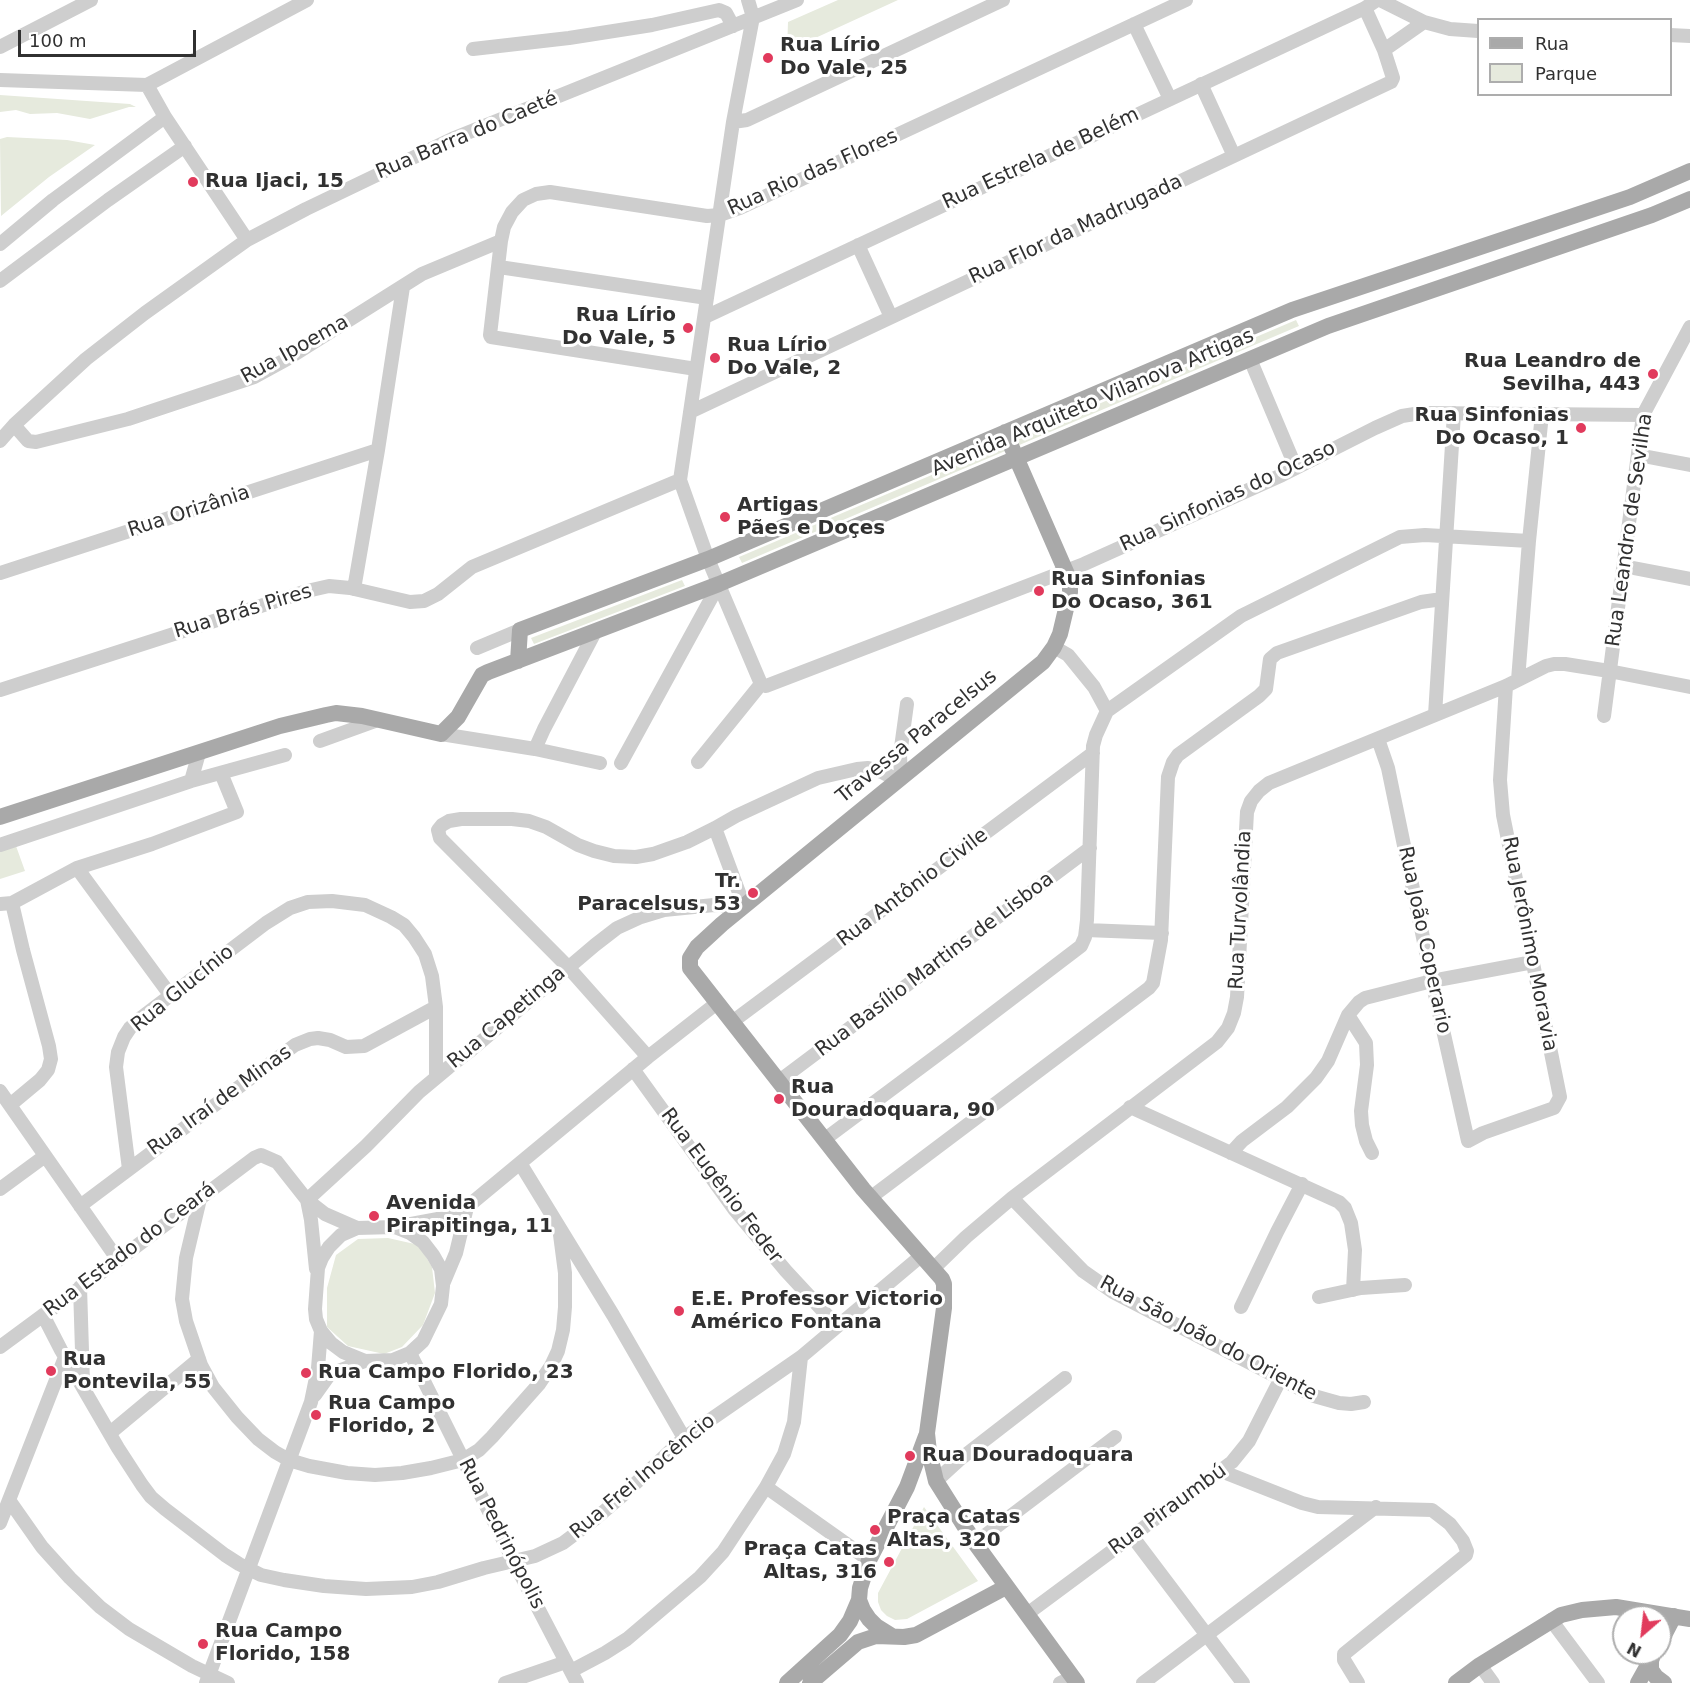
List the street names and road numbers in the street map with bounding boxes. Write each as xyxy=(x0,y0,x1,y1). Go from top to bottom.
street label: Rua Barra do Caeté xyxy=(373,87,561,185)
street label: Rua Estrela de Belém xyxy=(939,103,1143,215)
street label: Rua Rio das Flores xyxy=(724,125,902,221)
street label: Rua Flor da Madrugada xyxy=(966,170,1186,290)
street label: Rua Ipoema xyxy=(237,311,353,389)
street label: Avenida Arquiteto Vilanova Artigas xyxy=(928,324,1258,482)
street label: Rua Leandro de Sevilha xyxy=(1602,412,1658,648)
street label: Rua Sinfonias do Ocaso xyxy=(1117,437,1339,557)
street label: Rua Orizânia xyxy=(125,481,253,543)
street label: Rua Brás Pires xyxy=(171,580,315,644)
street label: Travessa Paracelsus xyxy=(832,665,1002,809)
street label: Rua Antônio Civile xyxy=(833,824,993,952)
street label: Rua Turvolândia xyxy=(1225,830,1257,990)
street label: Rua Jerônimo Moravia xyxy=(1496,834,1562,1054)
street label: Rua João Coperario xyxy=(1392,844,1456,1036)
street label: Rua Basílio Martins de Lisboa xyxy=(811,867,1059,1063)
street label: Rua Glucínio xyxy=(127,940,239,1038)
street label: Rua Capetinga xyxy=(443,962,571,1074)
street label: Rua Iraí de Minas xyxy=(143,1041,297,1161)
street label: Rua Eugênio Feder xyxy=(655,1104,787,1268)
street label: Rua Estado do Ceará xyxy=(39,1178,221,1322)
street label: Rua São João do Oriente xyxy=(1095,1271,1321,1407)
street label: Rua Frei Inocêncio xyxy=(566,1409,720,1545)
street label: Rua Pedrinópolis xyxy=(453,1455,549,1613)
street label: Rua Piraumbú xyxy=(1105,1459,1231,1561)

